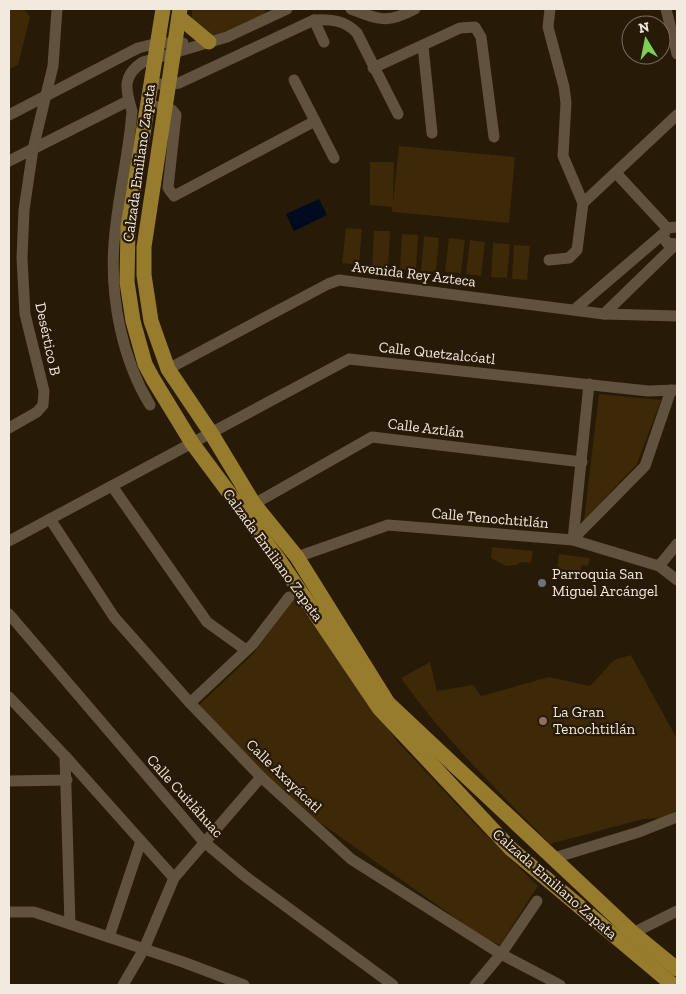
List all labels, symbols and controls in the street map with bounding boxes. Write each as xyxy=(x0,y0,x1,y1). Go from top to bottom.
north arrow xyxy=(621,15,671,65)
text: N xyxy=(637,18,651,37)
street label: Calzada Emiliano Zapata xyxy=(119,83,159,243)
street label: Avenida Rey Azteca xyxy=(351,257,477,291)
street label: Desértico B xyxy=(31,301,65,377)
street label: Calle Quetzalcóatl xyxy=(378,338,496,368)
street label: Calle Aztlán xyxy=(387,414,466,442)
street label: Calzada Emiliano Zapata xyxy=(219,485,327,625)
street label: Calle Tenochtitlán xyxy=(431,504,550,532)
place label: Parroquia San Miguel Arcángel xyxy=(552,565,658,600)
marker: Parroquia San Miguel Arcángel xyxy=(536,577,548,589)
place label: La Gran Tenochtitlán xyxy=(553,703,636,738)
marker: La Gran Tenochtitlán xyxy=(537,715,549,727)
street label: Calle Axayácatl xyxy=(243,736,325,816)
street label: Calle Cuitláhuac xyxy=(143,751,227,841)
street label: Calzada Emiliano Zapata xyxy=(489,825,621,943)

